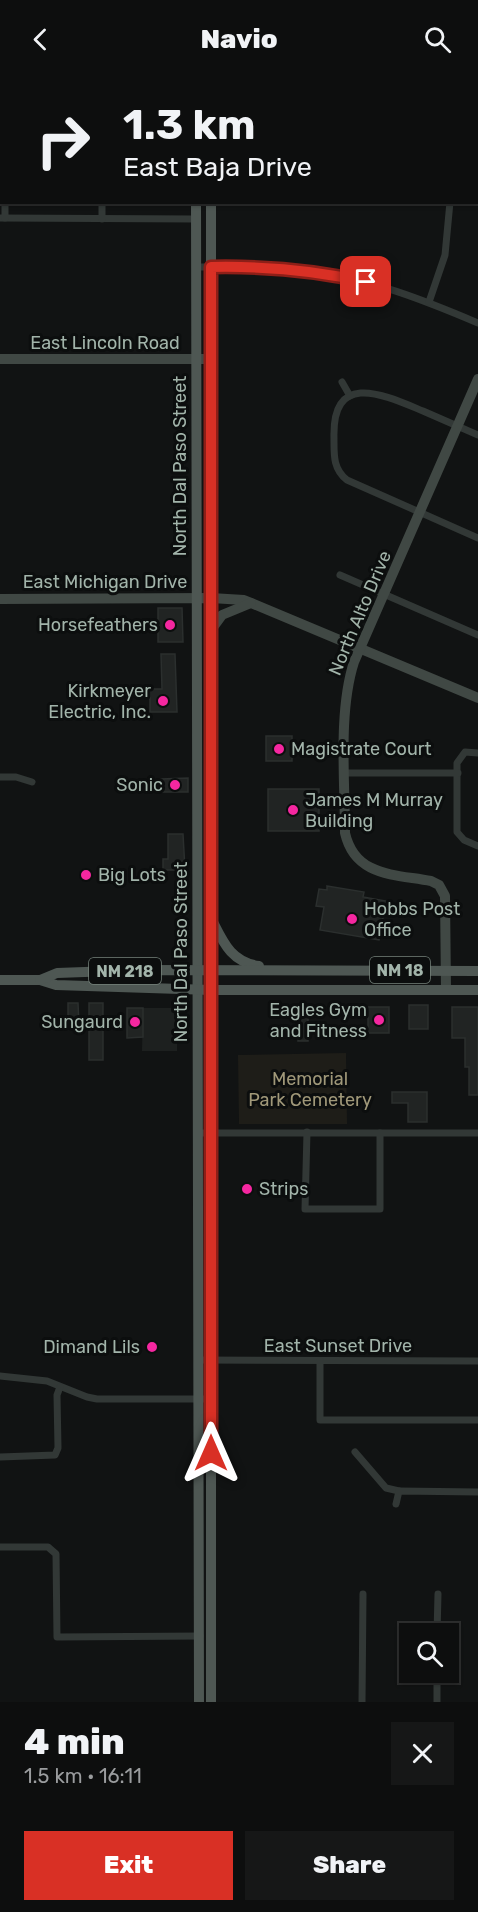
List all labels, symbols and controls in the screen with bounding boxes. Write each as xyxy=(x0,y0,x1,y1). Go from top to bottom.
icon: back xyxy=(24,23,57,56)
text: Navio xyxy=(200,23,278,55)
icon: search xyxy=(421,23,454,56)
text: 1.3 km xyxy=(123,100,255,150)
icon: right xyxy=(24,102,102,180)
text: East Baja Drive xyxy=(123,151,312,183)
pin xyxy=(340,256,391,307)
icon: arrive xyxy=(349,265,382,298)
street label: East Lincoln Road xyxy=(30,332,180,354)
street label: North Dal Paso Street xyxy=(169,376,191,556)
street label: North Alto Drive xyxy=(324,547,396,679)
street label: East Michigan Drive xyxy=(23,571,187,593)
place label: Horsefeathers xyxy=(38,614,158,636)
marker: Horsefeathers xyxy=(163,618,177,632)
place label: Kirkmeyer Electric, Inc. xyxy=(48,680,151,723)
marker: Kirkmeyer Electric, Inc. xyxy=(156,694,170,708)
place label: Magistrate Court xyxy=(291,738,432,760)
marker: Magistrate Court xyxy=(272,742,286,756)
place label: Sonic xyxy=(116,774,163,796)
marker: Sonic xyxy=(168,778,182,792)
place label: James M Murray Building xyxy=(305,789,443,832)
marker: James M Murray Building xyxy=(286,803,300,817)
street label: North Dal Paso Street xyxy=(170,862,192,1042)
place label: Big Lots xyxy=(98,864,166,886)
marker: Big Lots xyxy=(79,868,93,882)
place label: Hobbs Post Office xyxy=(364,898,460,941)
marker: Hobbs Post Office xyxy=(345,912,359,926)
road number: NM 18 xyxy=(370,957,430,983)
road number: NM 218 xyxy=(89,958,161,984)
place label: Eagles Gym and Fitness xyxy=(269,999,367,1042)
place label: Sungaurd xyxy=(41,1011,123,1033)
marker: Eagles Gym and Fitness xyxy=(372,1013,386,1027)
marker: Sungaurd xyxy=(128,1015,142,1029)
park label: Memorial Park Cemetery xyxy=(248,1068,372,1111)
place label: Strips xyxy=(259,1178,308,1200)
marker: Strips xyxy=(240,1182,254,1196)
street label: East Sunset Drive xyxy=(264,1335,412,1357)
place label: Dimand Lils xyxy=(43,1336,140,1358)
marker: Dimand Lils xyxy=(145,1340,159,1354)
position arrow xyxy=(179,1421,243,1485)
map controls xyxy=(399,1623,459,1683)
button: search xyxy=(399,1623,459,1683)
text: 4 min xyxy=(24,1720,125,1763)
button: close xyxy=(391,1722,454,1785)
text: 1.5 km · 16:11 xyxy=(24,1764,142,1788)
button: Exit xyxy=(24,1831,233,1900)
button: Share xyxy=(245,1831,454,1900)

